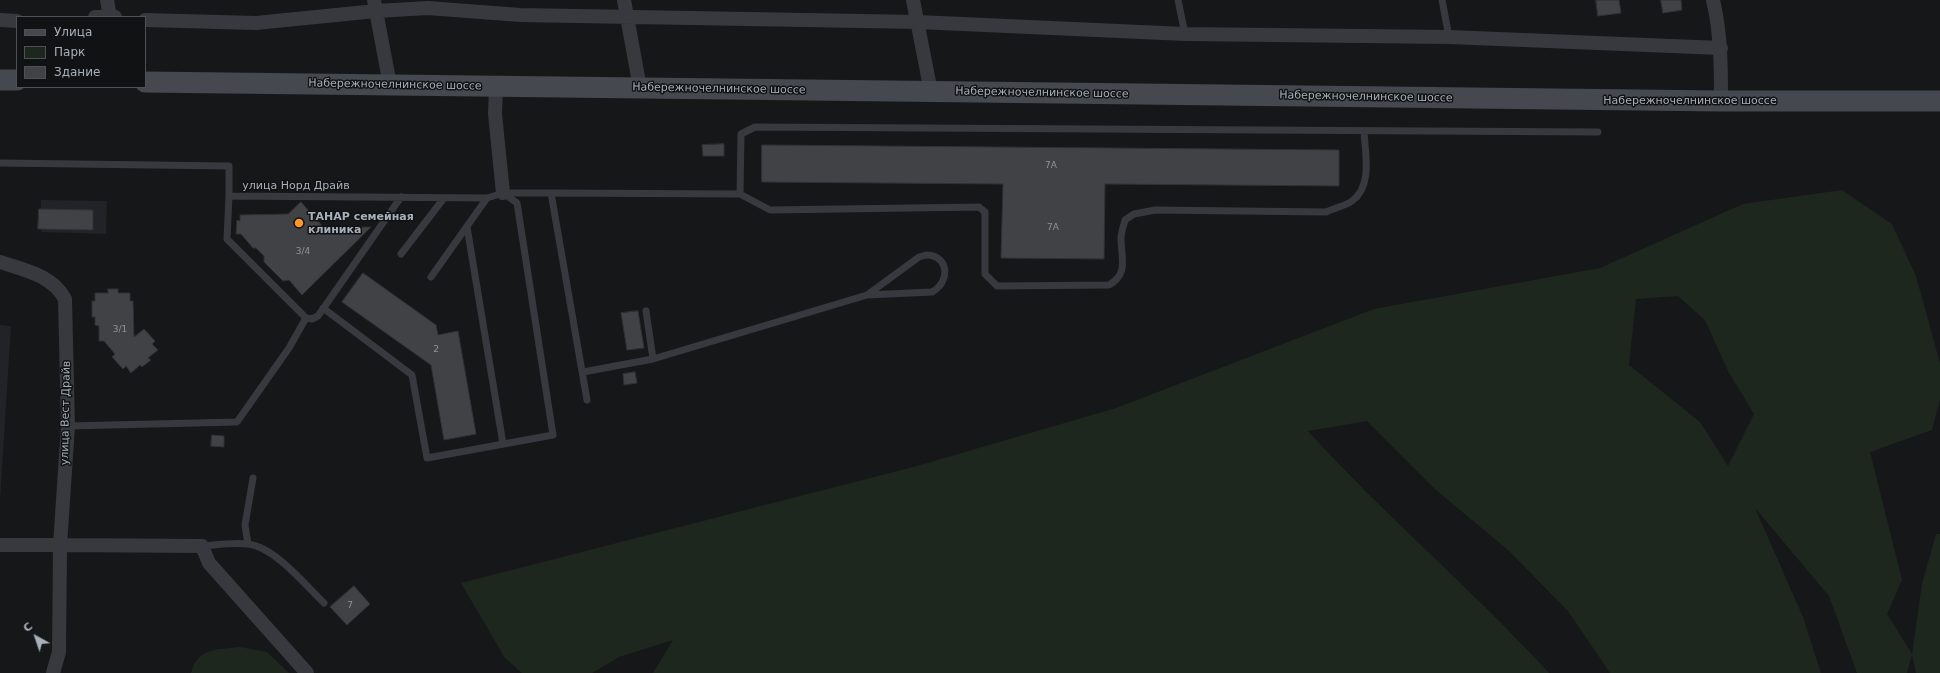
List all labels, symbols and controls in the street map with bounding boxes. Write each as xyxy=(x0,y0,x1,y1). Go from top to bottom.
legend xyxy=(16,16,146,88)
text: Улица xyxy=(54,25,92,39)
text: Парк xyxy=(54,45,85,59)
text: Здание xyxy=(54,65,100,79)
street label: Набережночелнинское шоссе xyxy=(308,77,482,93)
street label: Набережночелнинское шоссе xyxy=(632,81,806,97)
street label: Набережночелнинское шоссе xyxy=(955,85,1129,101)
street label: Набережночелнинское шоссе xyxy=(1279,89,1453,105)
street label: Набережночелнинское шоссе xyxy=(1603,94,1777,108)
house number: 7А xyxy=(1045,161,1057,171)
street label: улица Норд Драйв xyxy=(242,179,350,193)
place label: ТАНАР семейная клиника xyxy=(308,210,414,236)
marker: ТАНАР семейная клиника xyxy=(293,217,305,229)
house number: 7А xyxy=(1047,223,1059,233)
house number: 3/4 xyxy=(296,247,310,257)
house number: 3/1 xyxy=(113,325,127,335)
house number: 2 xyxy=(433,345,439,355)
street label: улица Вест Драйв xyxy=(58,361,74,465)
house number: 7 xyxy=(347,601,353,611)
north arrow xyxy=(16,617,56,657)
text: С xyxy=(21,620,35,635)

